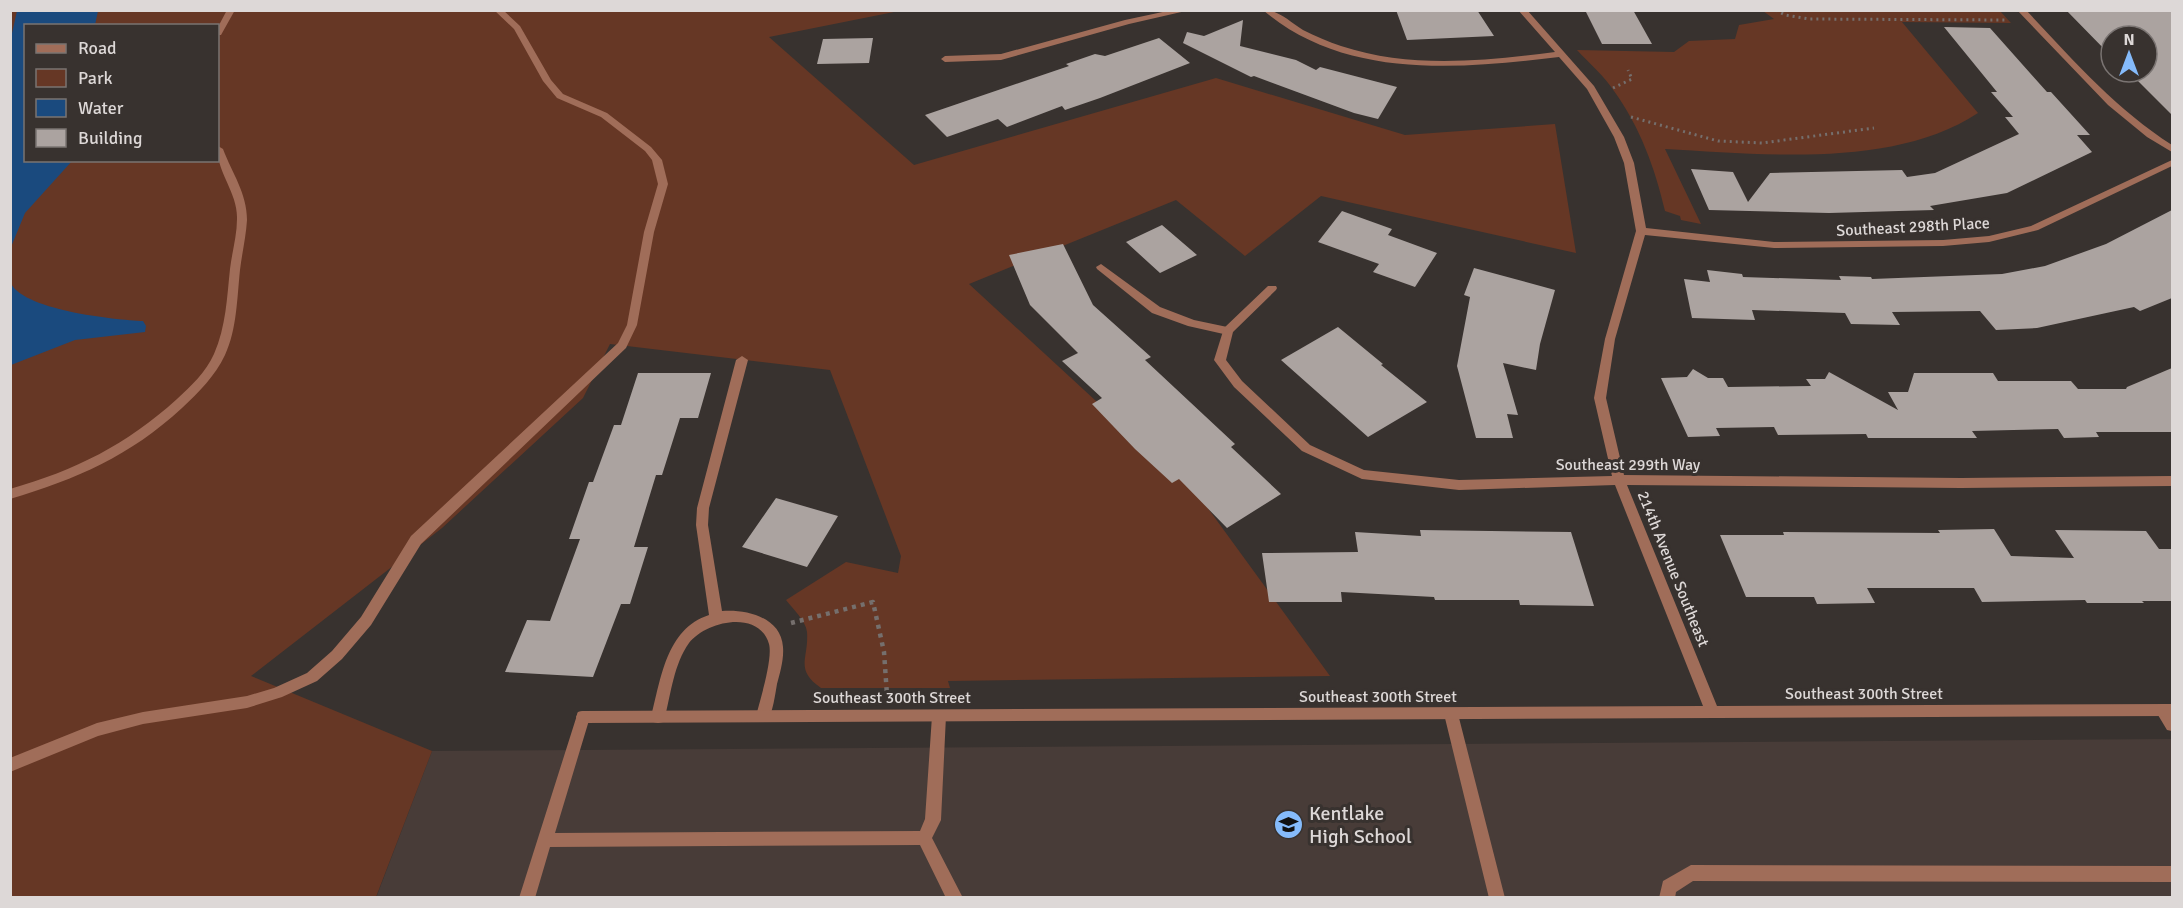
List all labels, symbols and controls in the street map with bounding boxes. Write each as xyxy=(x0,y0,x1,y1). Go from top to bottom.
legend xyxy=(24,24,219,162)
north arrow xyxy=(2099,24,2159,84)
text: N xyxy=(2123,30,2135,50)
text: Road xyxy=(78,37,117,59)
text: Park xyxy=(78,67,113,89)
text: Water xyxy=(78,97,124,119)
text: Building xyxy=(78,127,142,149)
street label: Southeast 298th Place xyxy=(1836,213,1990,241)
street label: Southeast 299th Way xyxy=(1556,455,1701,475)
street label: 214th Avenue Southeast xyxy=(1633,488,1714,650)
street label: Southeast 300th Street xyxy=(1785,684,1943,704)
street label: Southeast 300th Street xyxy=(1299,687,1457,707)
street label: Southeast 300th Street xyxy=(813,688,971,708)
place label: Kentlake High School xyxy=(1309,801,1412,849)
school or university icon: Kentlake High School xyxy=(1272,808,1304,840)

